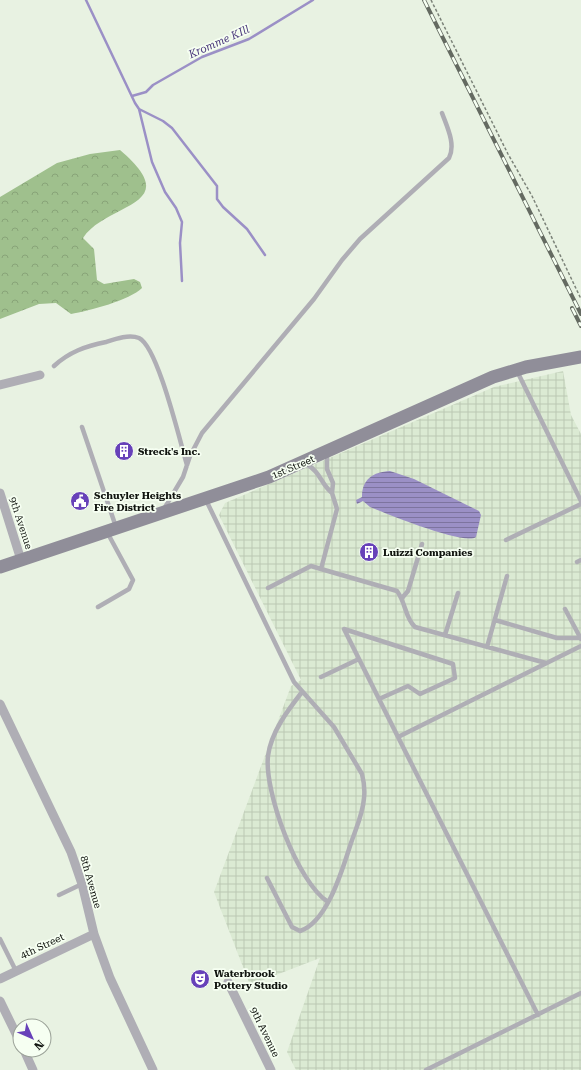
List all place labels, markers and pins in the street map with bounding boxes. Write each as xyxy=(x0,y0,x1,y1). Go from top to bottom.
building icon: Streck's Inc. xyxy=(113,440,135,462)
place label: Streck's Inc. xyxy=(138,446,200,457)
public building icon: Schuyler Heights Fire District xyxy=(69,490,91,512)
place label: Schuyler Heights Fire District xyxy=(94,490,181,513)
building icon: Luizzi Companies xyxy=(358,541,380,563)
place label: Luizzi Companies xyxy=(383,547,472,558)
theatre icon: Waterbrook Pottery Studio xyxy=(189,968,211,990)
place label: Waterbrook Pottery Studio xyxy=(214,968,288,991)

